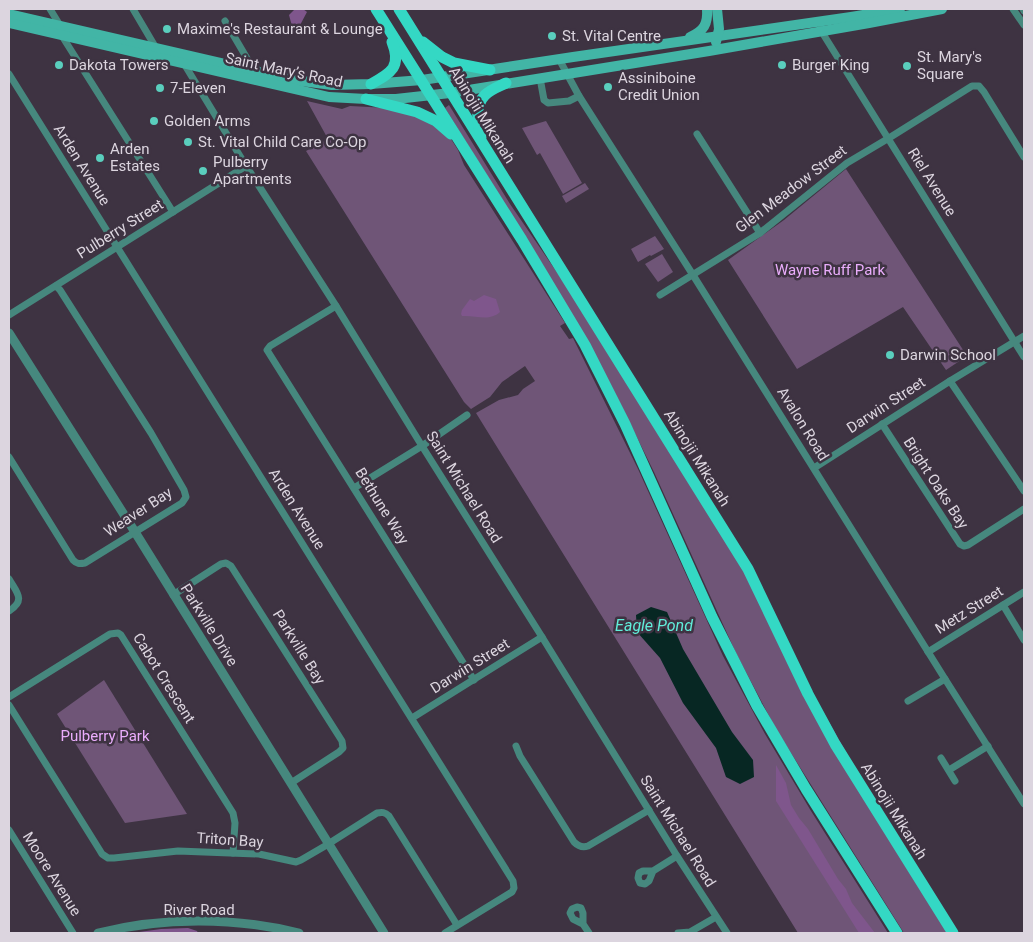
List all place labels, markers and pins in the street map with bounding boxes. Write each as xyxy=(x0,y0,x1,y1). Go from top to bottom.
place label: Maxime's Restaurant & Lounge xyxy=(177,20,383,38)
marker: Maxime's Restaurant & Lounge xyxy=(161,23,173,35)
place label: St. Vital Centre xyxy=(562,27,661,45)
marker: St. Vital Centre xyxy=(546,30,558,42)
place label: St. Mary's Square xyxy=(917,48,982,83)
place label: Dakota Towers xyxy=(69,56,169,74)
place label: Burger King xyxy=(792,56,870,74)
marker: Dakota Towers xyxy=(53,59,65,71)
marker: Burger King xyxy=(776,59,788,71)
marker: St. Mary's Square xyxy=(901,60,913,72)
place label: Assiniboine Credit Union xyxy=(618,69,700,104)
place label: 7-Eleven xyxy=(170,79,226,97)
marker: Assiniboine Credit Union xyxy=(602,81,614,93)
marker: 7-Eleven xyxy=(154,82,166,94)
place label: Golden Arms xyxy=(164,112,251,130)
marker: Golden Arms xyxy=(148,115,160,127)
place label: St. Vital Child Care Co-Op xyxy=(198,133,366,151)
marker: St. Vital Child Care Co-Op xyxy=(182,136,194,148)
place label: Arden Estates xyxy=(110,140,160,175)
marker: Arden Estates xyxy=(94,152,106,164)
place label: Pulberry Apartments xyxy=(213,153,292,188)
marker: Pulberry Apartments xyxy=(197,165,209,177)
place label: Darwin School xyxy=(900,346,996,364)
marker: Darwin School xyxy=(884,349,896,361)

